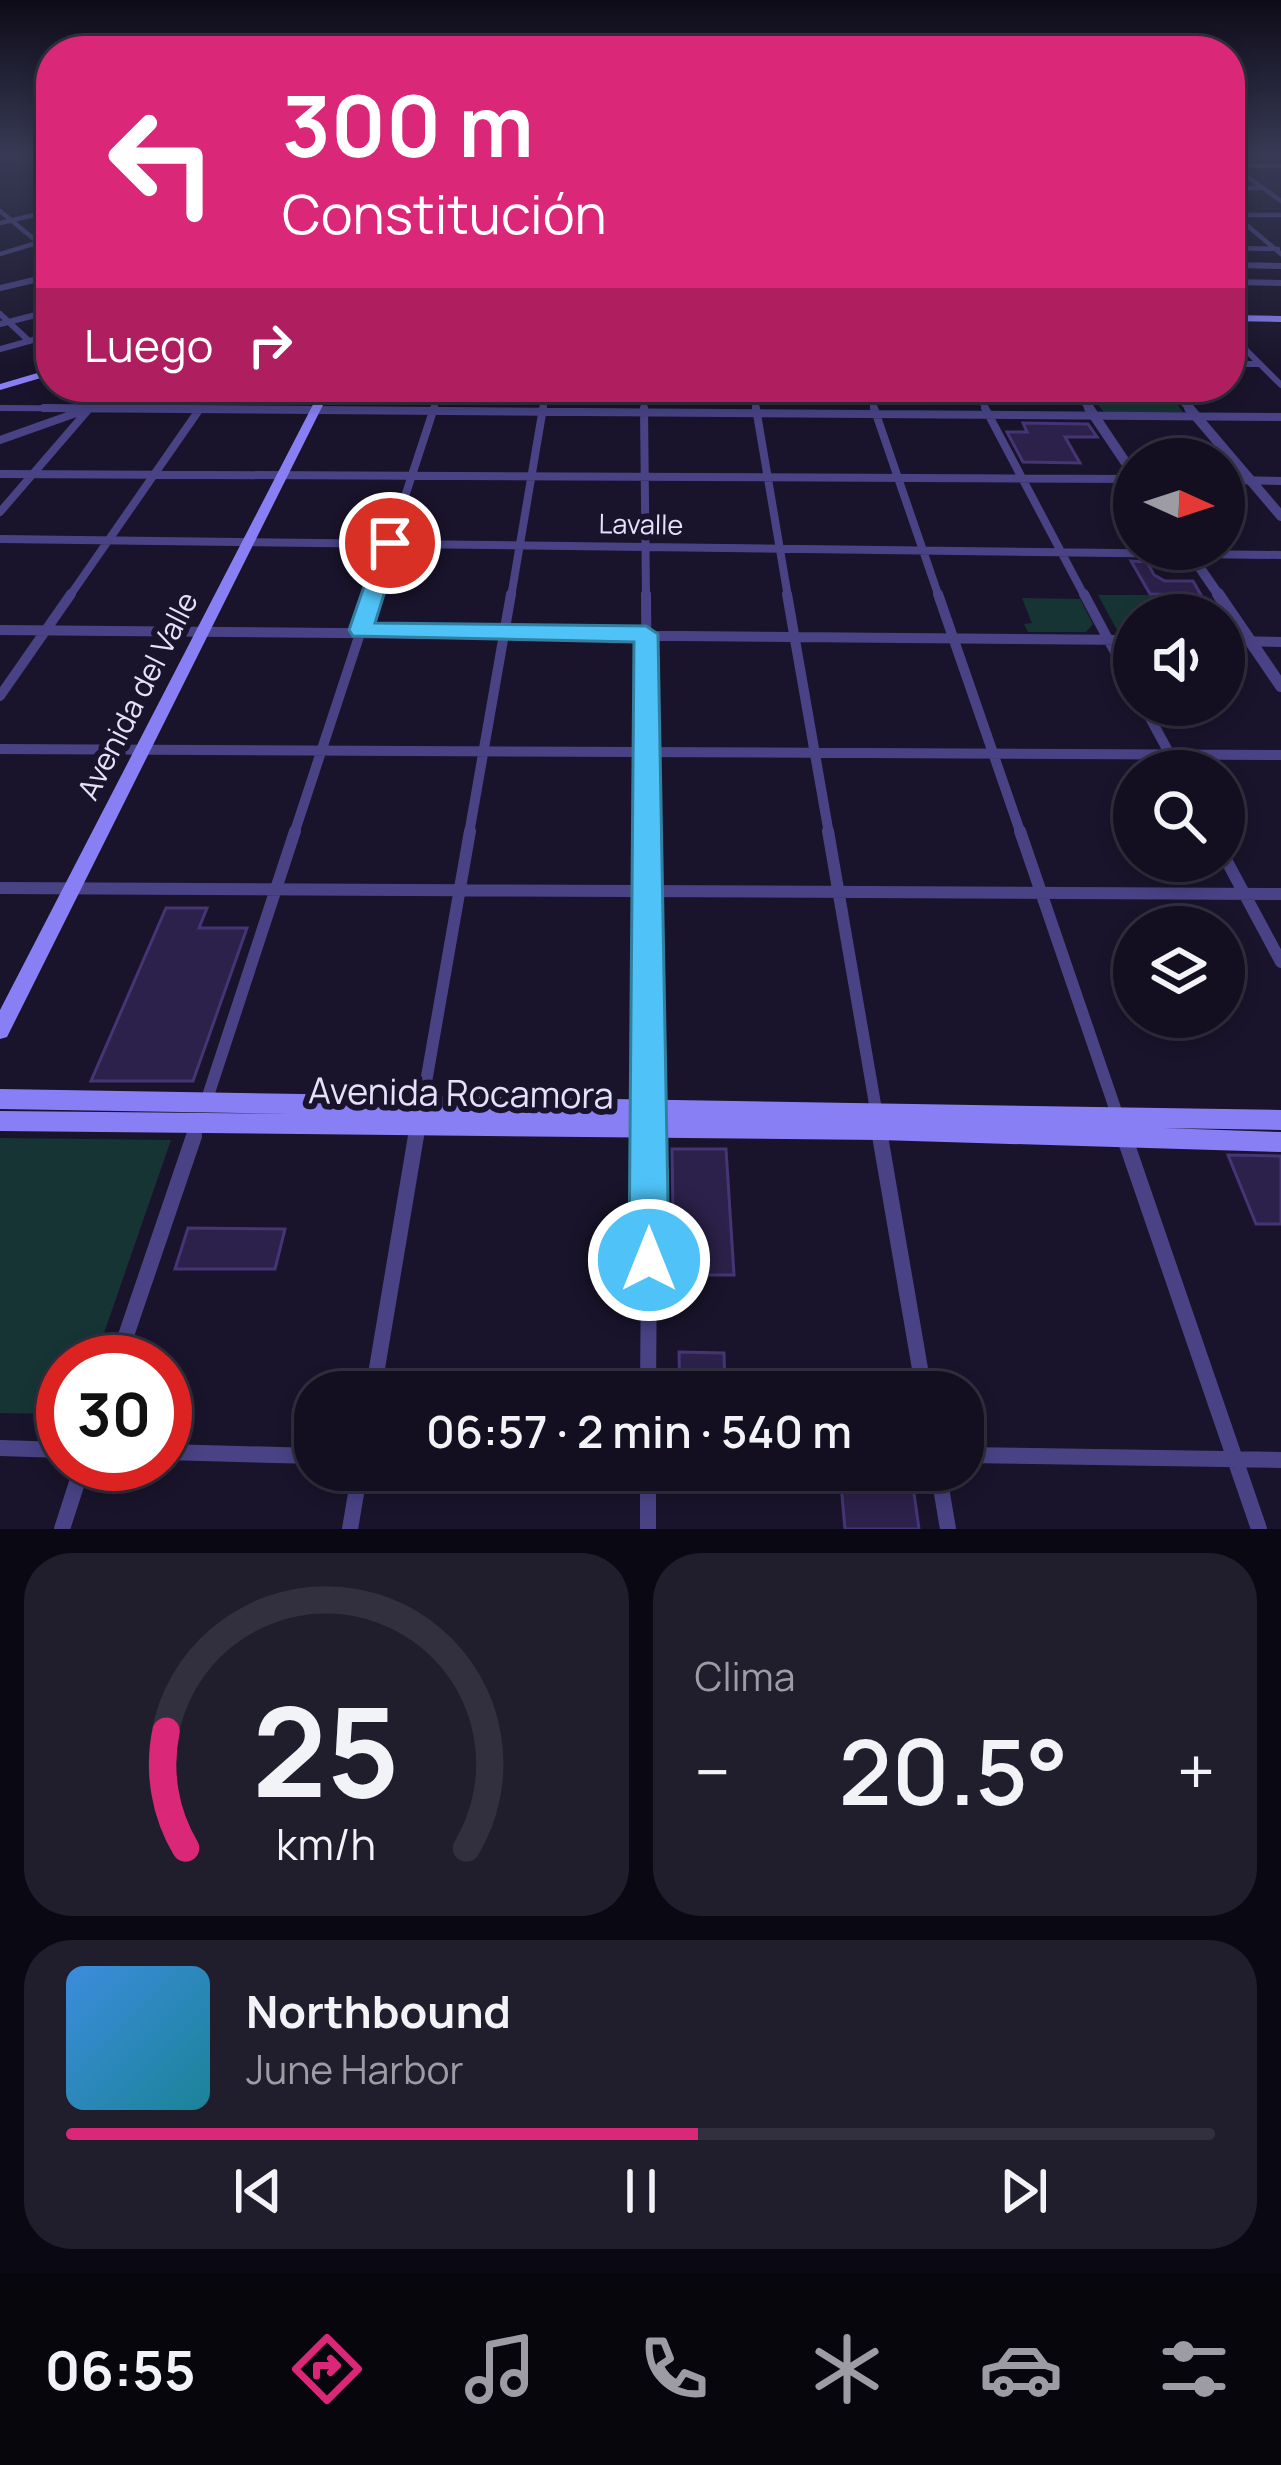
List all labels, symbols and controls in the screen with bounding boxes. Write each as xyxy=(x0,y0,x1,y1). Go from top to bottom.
text: 300 m xyxy=(282,67,534,182)
icon: left xyxy=(84,84,240,240)
text: Constitución xyxy=(282,176,607,250)
icon: right xyxy=(237,312,303,378)
text: Luego xyxy=(84,314,213,376)
north arrow xyxy=(1113,438,1245,570)
map controls xyxy=(1113,438,1245,1038)
pin xyxy=(339,492,441,594)
street label: Lavalle xyxy=(598,504,684,543)
icon: arrive xyxy=(357,510,423,576)
street label: Avenida del Valle xyxy=(67,584,207,806)
button: sound xyxy=(1113,594,1245,726)
button: search xyxy=(1113,750,1245,882)
button: layers xyxy=(1113,906,1245,1038)
street label: Avenida Rocamora xyxy=(308,1065,614,1120)
position arrow xyxy=(586,1197,712,1323)
speed limit sign: 30 xyxy=(36,1335,192,1491)
text: 06:57 · 2 min · 540 m xyxy=(426,1400,852,1462)
text: Clima xyxy=(695,1649,795,1703)
text: 25 xyxy=(253,1664,400,1834)
text: 20.5° xyxy=(839,1709,1068,1832)
text: − xyxy=(695,1726,730,1816)
text: + xyxy=(1177,1726,1215,1816)
text: km/h xyxy=(276,1813,376,1872)
text: Northbound xyxy=(246,1980,511,2042)
text: June Harbor xyxy=(246,2042,464,2096)
icon: previous xyxy=(225,2158,291,2224)
icon: pause xyxy=(608,2158,674,2224)
icon: next xyxy=(991,2158,1057,2224)
icon: directions xyxy=(285,2327,369,2411)
icon: music xyxy=(458,2327,542,2411)
icon: phone xyxy=(632,2327,716,2411)
icon: climate xyxy=(805,2327,889,2411)
icon: car xyxy=(979,2327,1063,2411)
icon: filters xyxy=(1152,2327,1236,2411)
text: 06:55 xyxy=(45,2332,196,2406)

